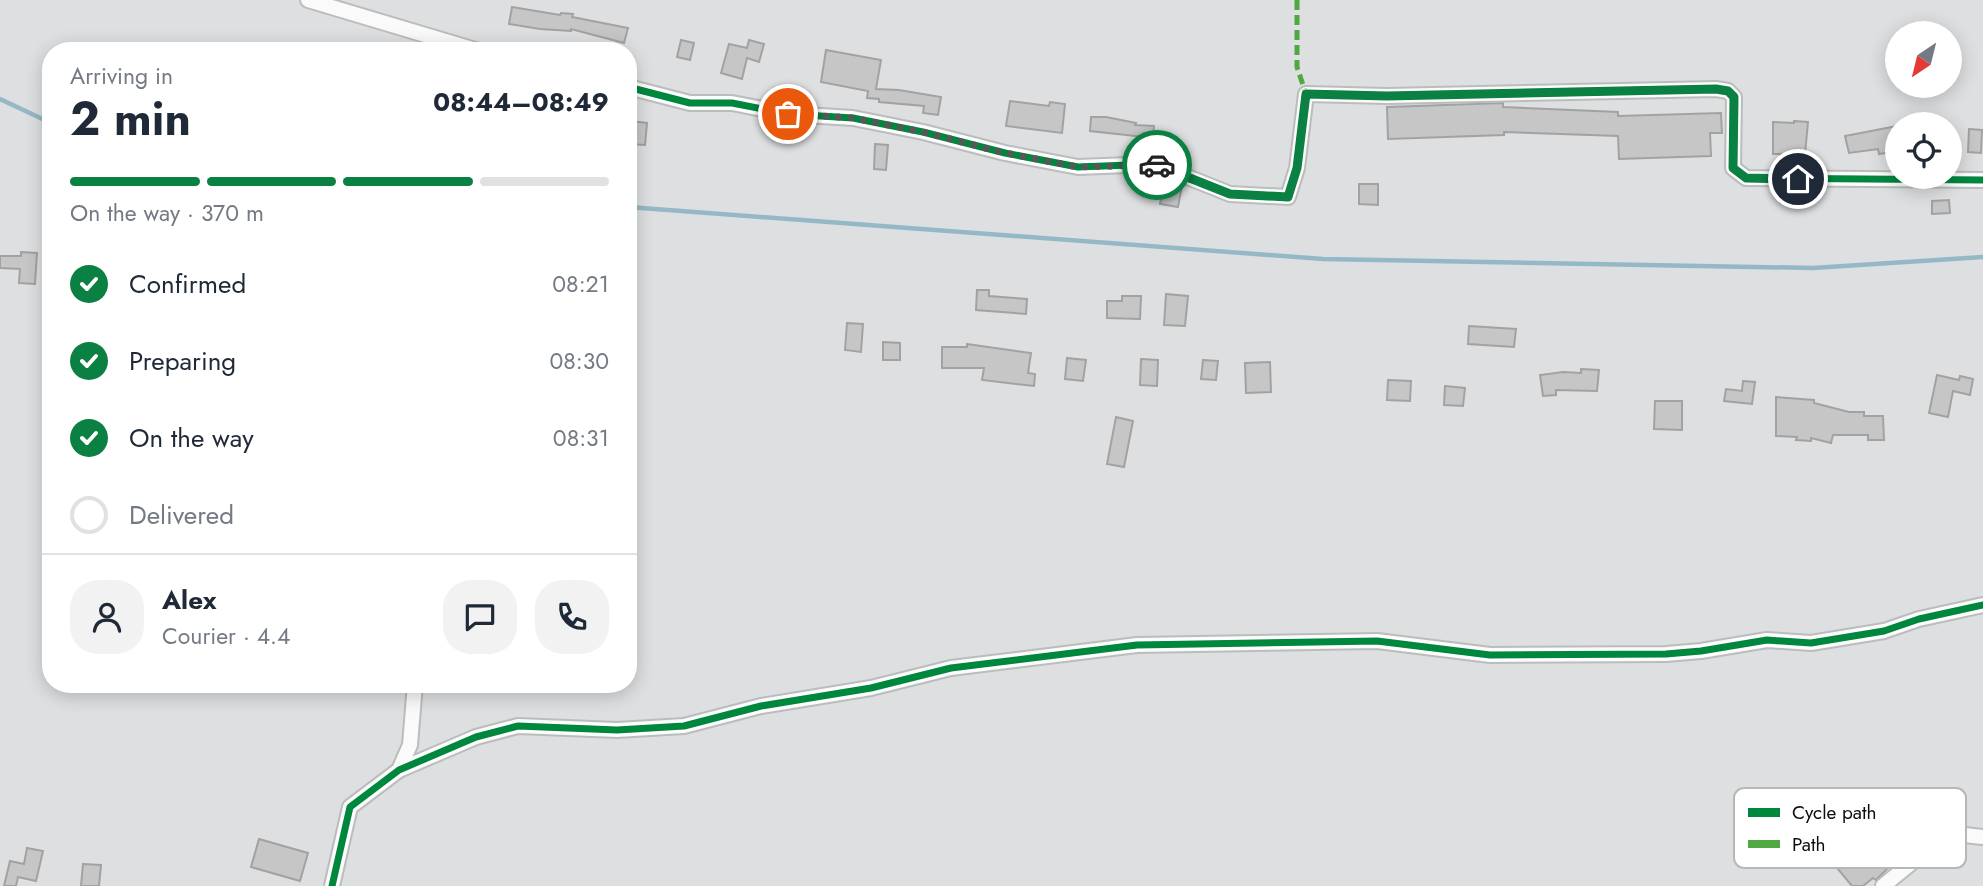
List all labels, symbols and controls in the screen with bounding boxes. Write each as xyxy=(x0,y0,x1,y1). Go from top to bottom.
north arrow xyxy=(1885,21,1962,98)
map controls xyxy=(1885,21,1962,189)
text: Arriving in xyxy=(70,59,173,93)
text: 08:44–08:49 xyxy=(433,83,609,121)
pin xyxy=(758,84,818,144)
text: 2 min xyxy=(70,86,191,152)
icon: bag xyxy=(769,95,807,133)
button: locate xyxy=(1885,112,1962,189)
courier xyxy=(1122,130,1192,200)
icon: car xyxy=(1138,146,1176,184)
pin xyxy=(1768,149,1828,209)
icon: home xyxy=(1779,160,1817,198)
text: On the way · 370 m xyxy=(70,196,264,230)
icon: check xyxy=(70,265,108,303)
text: Confirmed xyxy=(129,265,246,303)
text: 08:21 xyxy=(552,267,609,301)
icon: check xyxy=(70,342,108,380)
text: Preparing xyxy=(129,342,236,380)
text: 08:30 xyxy=(549,344,609,378)
icon: check xyxy=(70,419,108,457)
text: On the way xyxy=(129,419,254,457)
text: 08:31 xyxy=(553,421,609,455)
text: Delivered xyxy=(129,496,234,534)
button: person xyxy=(70,580,144,654)
button: chat xyxy=(443,580,517,654)
button: phone xyxy=(535,580,609,654)
text: Alex xyxy=(162,581,216,619)
text: Courier · 4.4 xyxy=(162,619,290,653)
legend xyxy=(1734,788,1966,868)
text: Cycle path xyxy=(1792,799,1877,826)
text: Path xyxy=(1792,831,1826,858)

